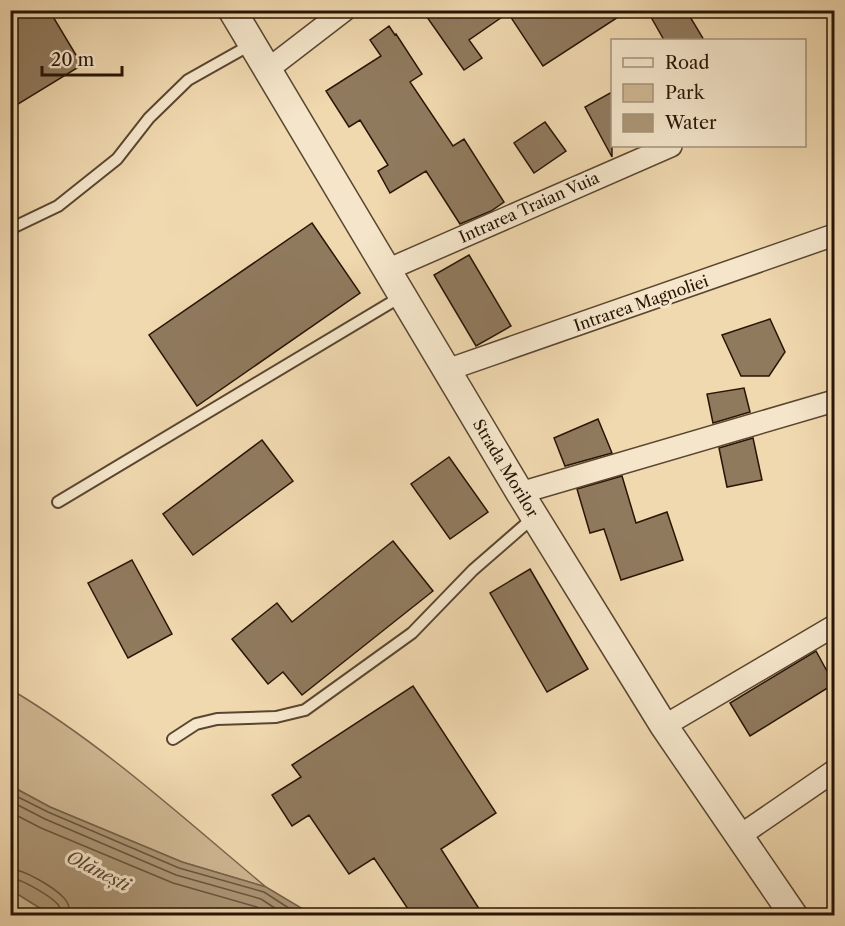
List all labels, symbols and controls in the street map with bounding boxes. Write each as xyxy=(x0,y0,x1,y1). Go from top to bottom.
scale bar xyxy=(42,39,122,77)
legend xyxy=(611,39,806,147)
text: 20 m xyxy=(51,49,95,71)
text: Road xyxy=(665,52,710,74)
text: Park xyxy=(665,82,706,104)
text: Water xyxy=(664,112,717,134)
street label: Intrarea Traian Vuia xyxy=(456,167,603,247)
street label: Intrarea Magnoliei xyxy=(571,271,711,335)
street label: Strada Morilor xyxy=(469,415,543,521)
water label: Olănești xyxy=(62,846,135,898)

